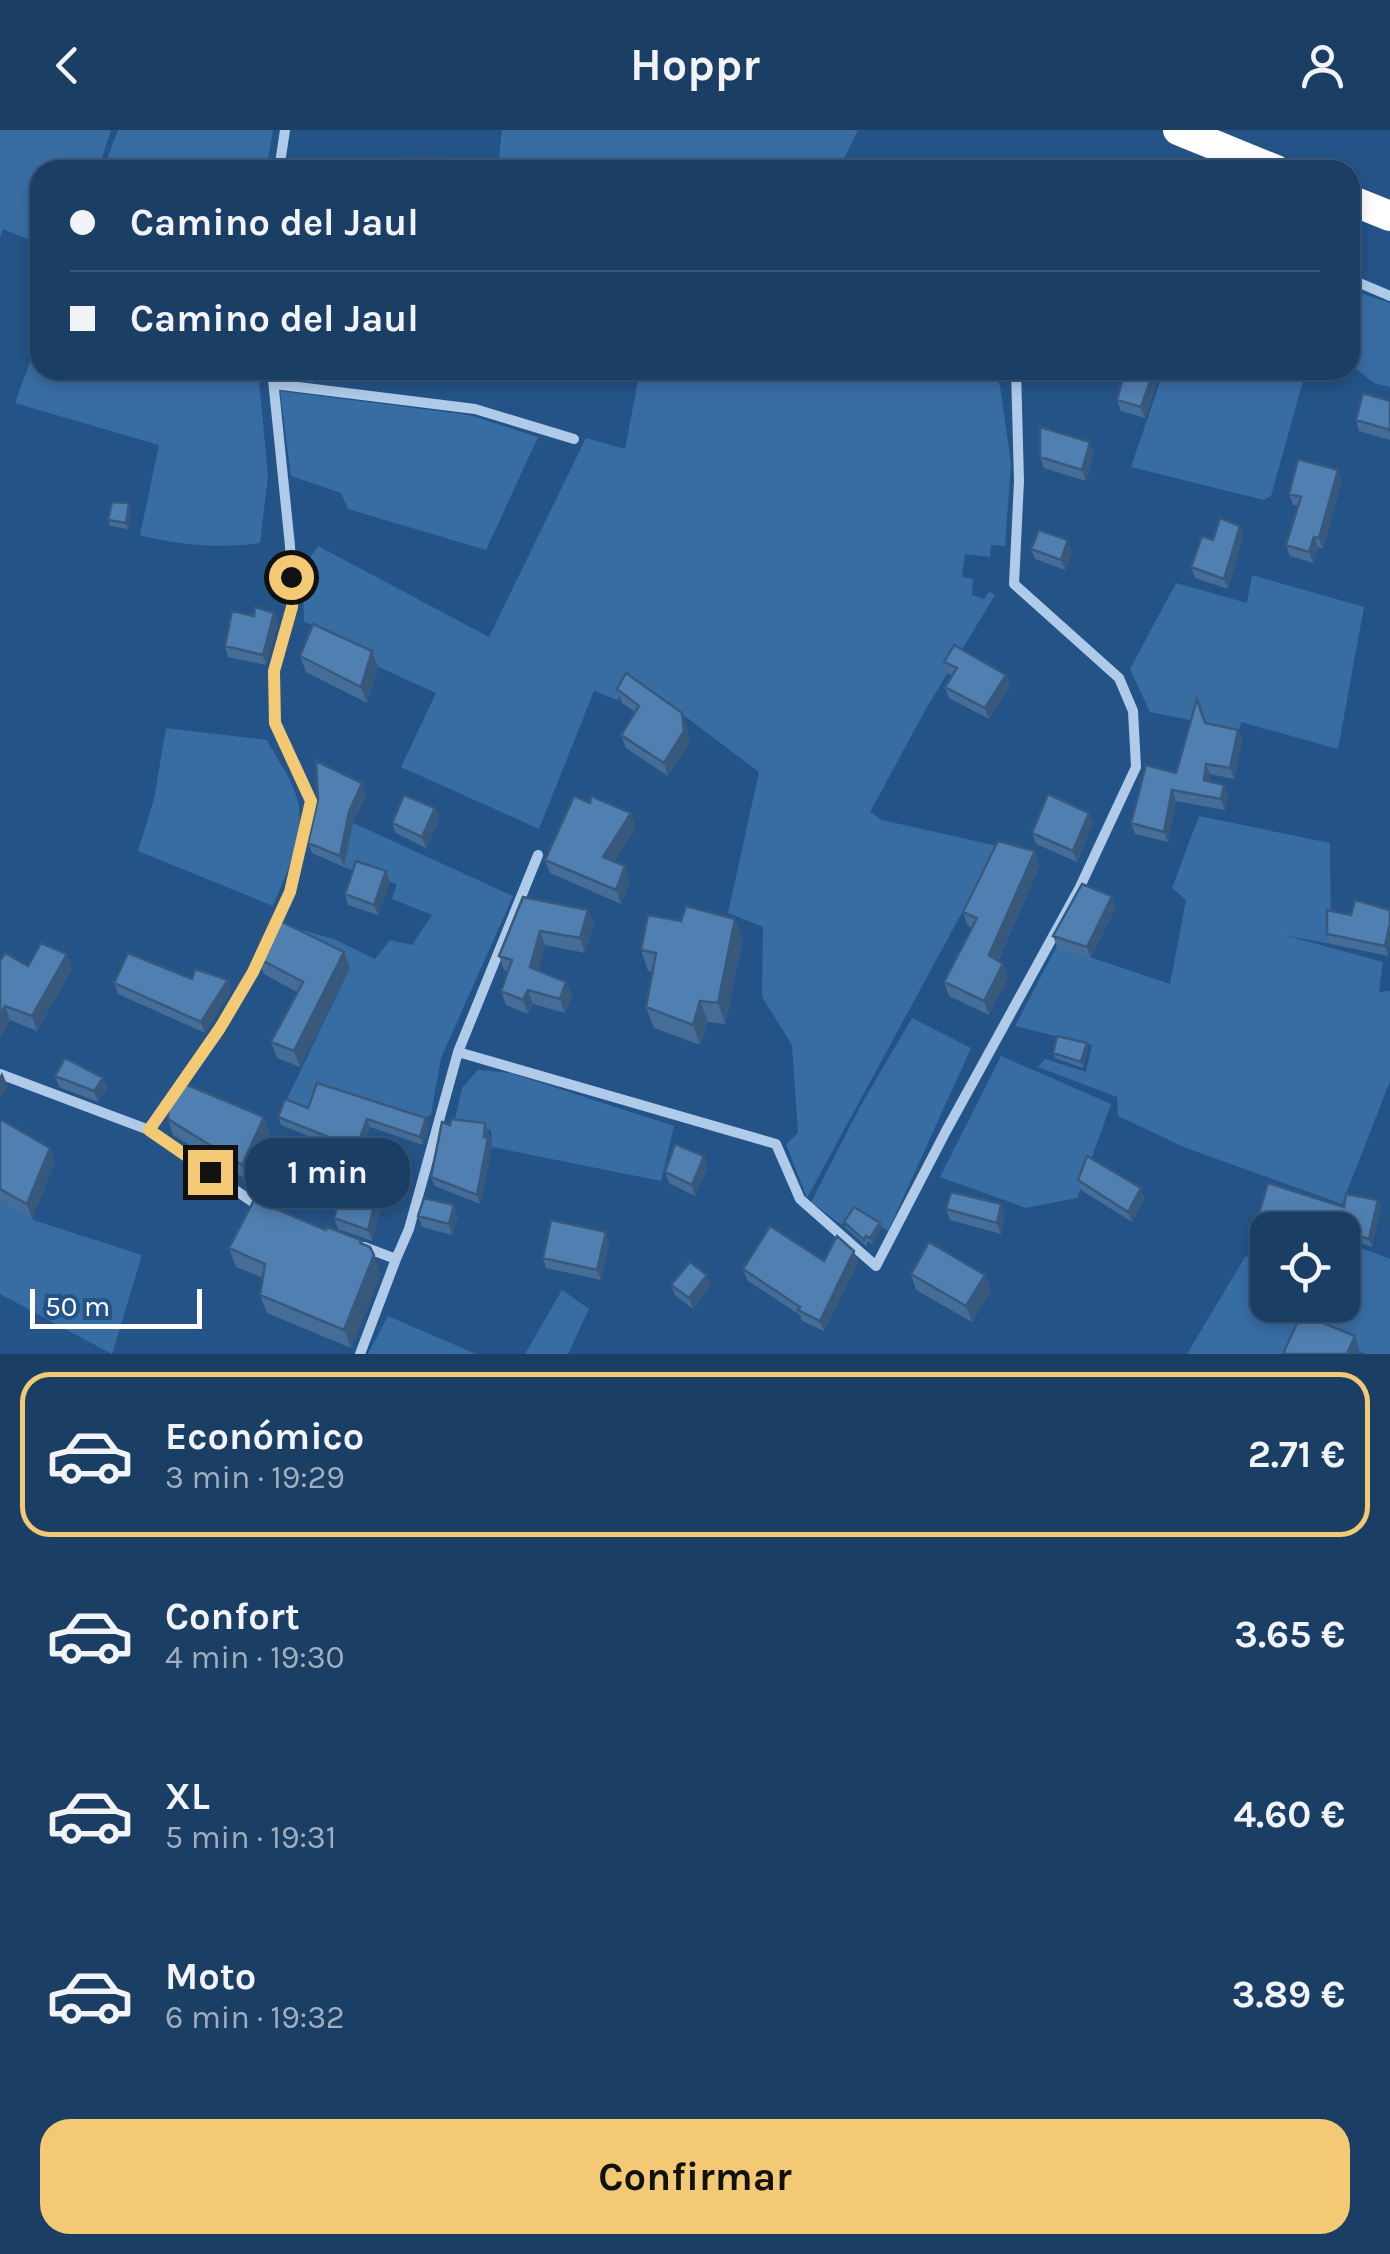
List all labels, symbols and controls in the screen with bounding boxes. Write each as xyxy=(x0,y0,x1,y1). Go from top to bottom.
icon: back xyxy=(40,38,95,93)
icon: person xyxy=(1295,38,1350,93)
text: Hoppr xyxy=(630,39,760,91)
text: Camino del Jaul xyxy=(130,200,419,245)
text: Camino del Jaul xyxy=(130,296,419,341)
route start xyxy=(269,555,314,600)
callout: 1 min xyxy=(245,1137,410,1207)
route end xyxy=(188,1150,233,1195)
text: 1 min xyxy=(287,1154,368,1191)
map controls xyxy=(1250,1212,1360,1322)
button: locate xyxy=(1250,1212,1360,1322)
scale bar xyxy=(30,1284,202,1328)
text: 50 m xyxy=(45,1290,110,1323)
icon: car xyxy=(45,1410,135,1500)
text: Económico xyxy=(165,1414,364,1459)
text: 2.71 € xyxy=(1248,1432,1345,1477)
text: 3 min · 19:29 xyxy=(165,1459,345,1496)
icon: car xyxy=(45,1590,135,1680)
text: Confort xyxy=(165,1594,300,1639)
text: 3.65 € xyxy=(1234,1612,1345,1657)
text: 4 min · 19:30 xyxy=(165,1639,345,1676)
icon: car xyxy=(45,1770,135,1860)
text: XL xyxy=(165,1774,210,1819)
text: 4.60 € xyxy=(1233,1792,1345,1837)
text: 5 min · 19:31 xyxy=(165,1819,336,1856)
icon: car xyxy=(45,1950,135,2040)
text: Moto xyxy=(165,1954,256,1999)
text: 3.89 € xyxy=(1232,1972,1345,2017)
text: 6 min · 19:32 xyxy=(165,1999,345,2036)
button: Confirmar xyxy=(40,2119,1350,2234)

